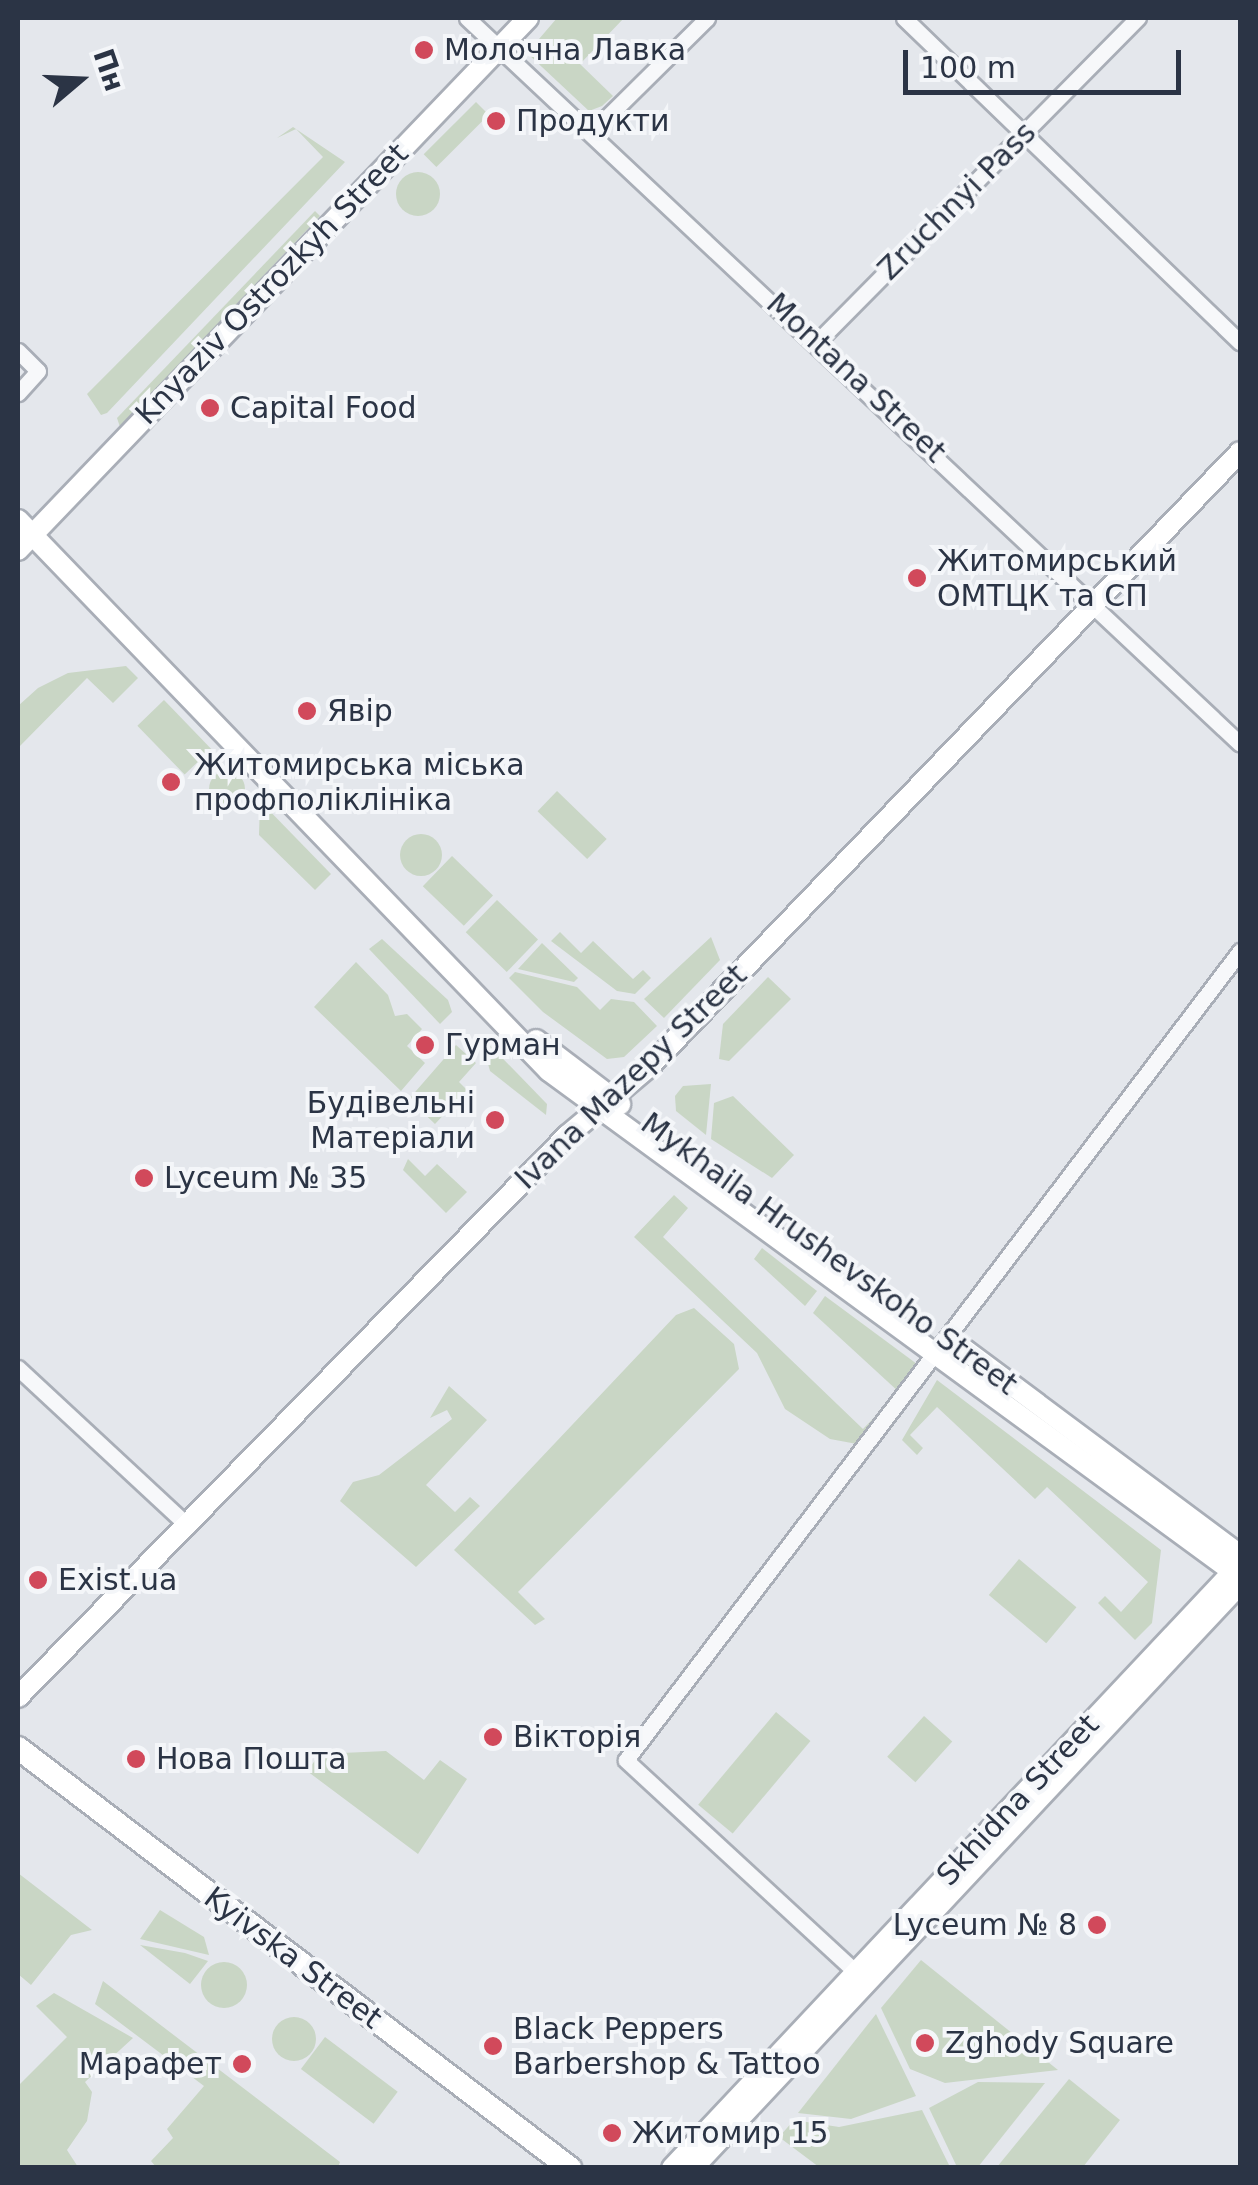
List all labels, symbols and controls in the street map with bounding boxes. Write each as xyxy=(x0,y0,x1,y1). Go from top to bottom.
north arrow xyxy=(30,30,130,130)
scale bar xyxy=(908,30,1186,92)
place label: Молочна Лавка xyxy=(444,32,686,68)
marker: Молочна Лавка xyxy=(413,39,435,61)
text: Пн xyxy=(86,44,131,96)
text: 100 m xyxy=(920,50,1016,85)
place label: Продукти xyxy=(516,103,670,139)
marker: Продукти xyxy=(485,110,507,132)
street label: Zruchnyi Pass xyxy=(871,115,1043,287)
street label: Knyaziv Ostrozkyh Street xyxy=(128,136,416,432)
street label: Montana Street xyxy=(759,286,953,470)
place label: Capital Food xyxy=(230,390,417,426)
marker: Capital Food xyxy=(199,397,221,419)
place label: Житомирський ОМТЦК та СП xyxy=(937,543,1177,614)
marker: Житомирський ОМТЦК та СП xyxy=(906,567,928,589)
place label: Явір xyxy=(327,693,393,729)
marker: Явір xyxy=(296,700,318,722)
place label: Житомирська міська профполіклініка xyxy=(194,747,525,818)
marker: Житомирська міська профполіклініка xyxy=(158,769,184,795)
street label: Ivana Mazepy Street xyxy=(508,957,754,1197)
place label: Гурман xyxy=(445,1027,561,1063)
marker: Гурман xyxy=(414,1034,436,1056)
place label: Будівельні Матеріали xyxy=(307,1085,475,1156)
street label: Mykhaila Hrushevskoho Street xyxy=(634,1105,1024,1403)
marker: Будівельні Матеріали xyxy=(484,1109,506,1131)
place label: Lyceum № 35 xyxy=(164,1160,367,1196)
marker: Lyceum № 35 xyxy=(133,1167,155,1189)
place label: Exist.ua xyxy=(58,1562,177,1598)
marker: Exist.ua xyxy=(27,1569,49,1591)
street label: Skhidna Street xyxy=(930,1707,1106,1893)
place label: Вікторія xyxy=(513,1719,641,1755)
marker: Вікторія xyxy=(482,1726,504,1748)
place label: Нова Пошта xyxy=(156,1741,347,1777)
marker: Нова Пошта xyxy=(125,1748,147,1770)
street label: Kyivska Street xyxy=(197,1880,389,2036)
place label: Lyceum № 8 xyxy=(893,1907,1077,1943)
marker: Lyceum № 8 xyxy=(1086,1914,1108,1936)
place label: Black Peppers Barbershop & Tattoo xyxy=(513,2011,821,2082)
place label: Zghody Square xyxy=(945,2025,1174,2061)
marker: Zghody Square xyxy=(914,2032,936,2054)
marker: Black Peppers Barbershop & Tattoo xyxy=(482,2035,504,2057)
place label: Марафет xyxy=(79,2046,222,2082)
marker: Марафет xyxy=(231,2053,253,2075)
place label: Житомир 15 xyxy=(632,2115,829,2151)
marker: Житомир 15 xyxy=(601,2122,623,2144)

